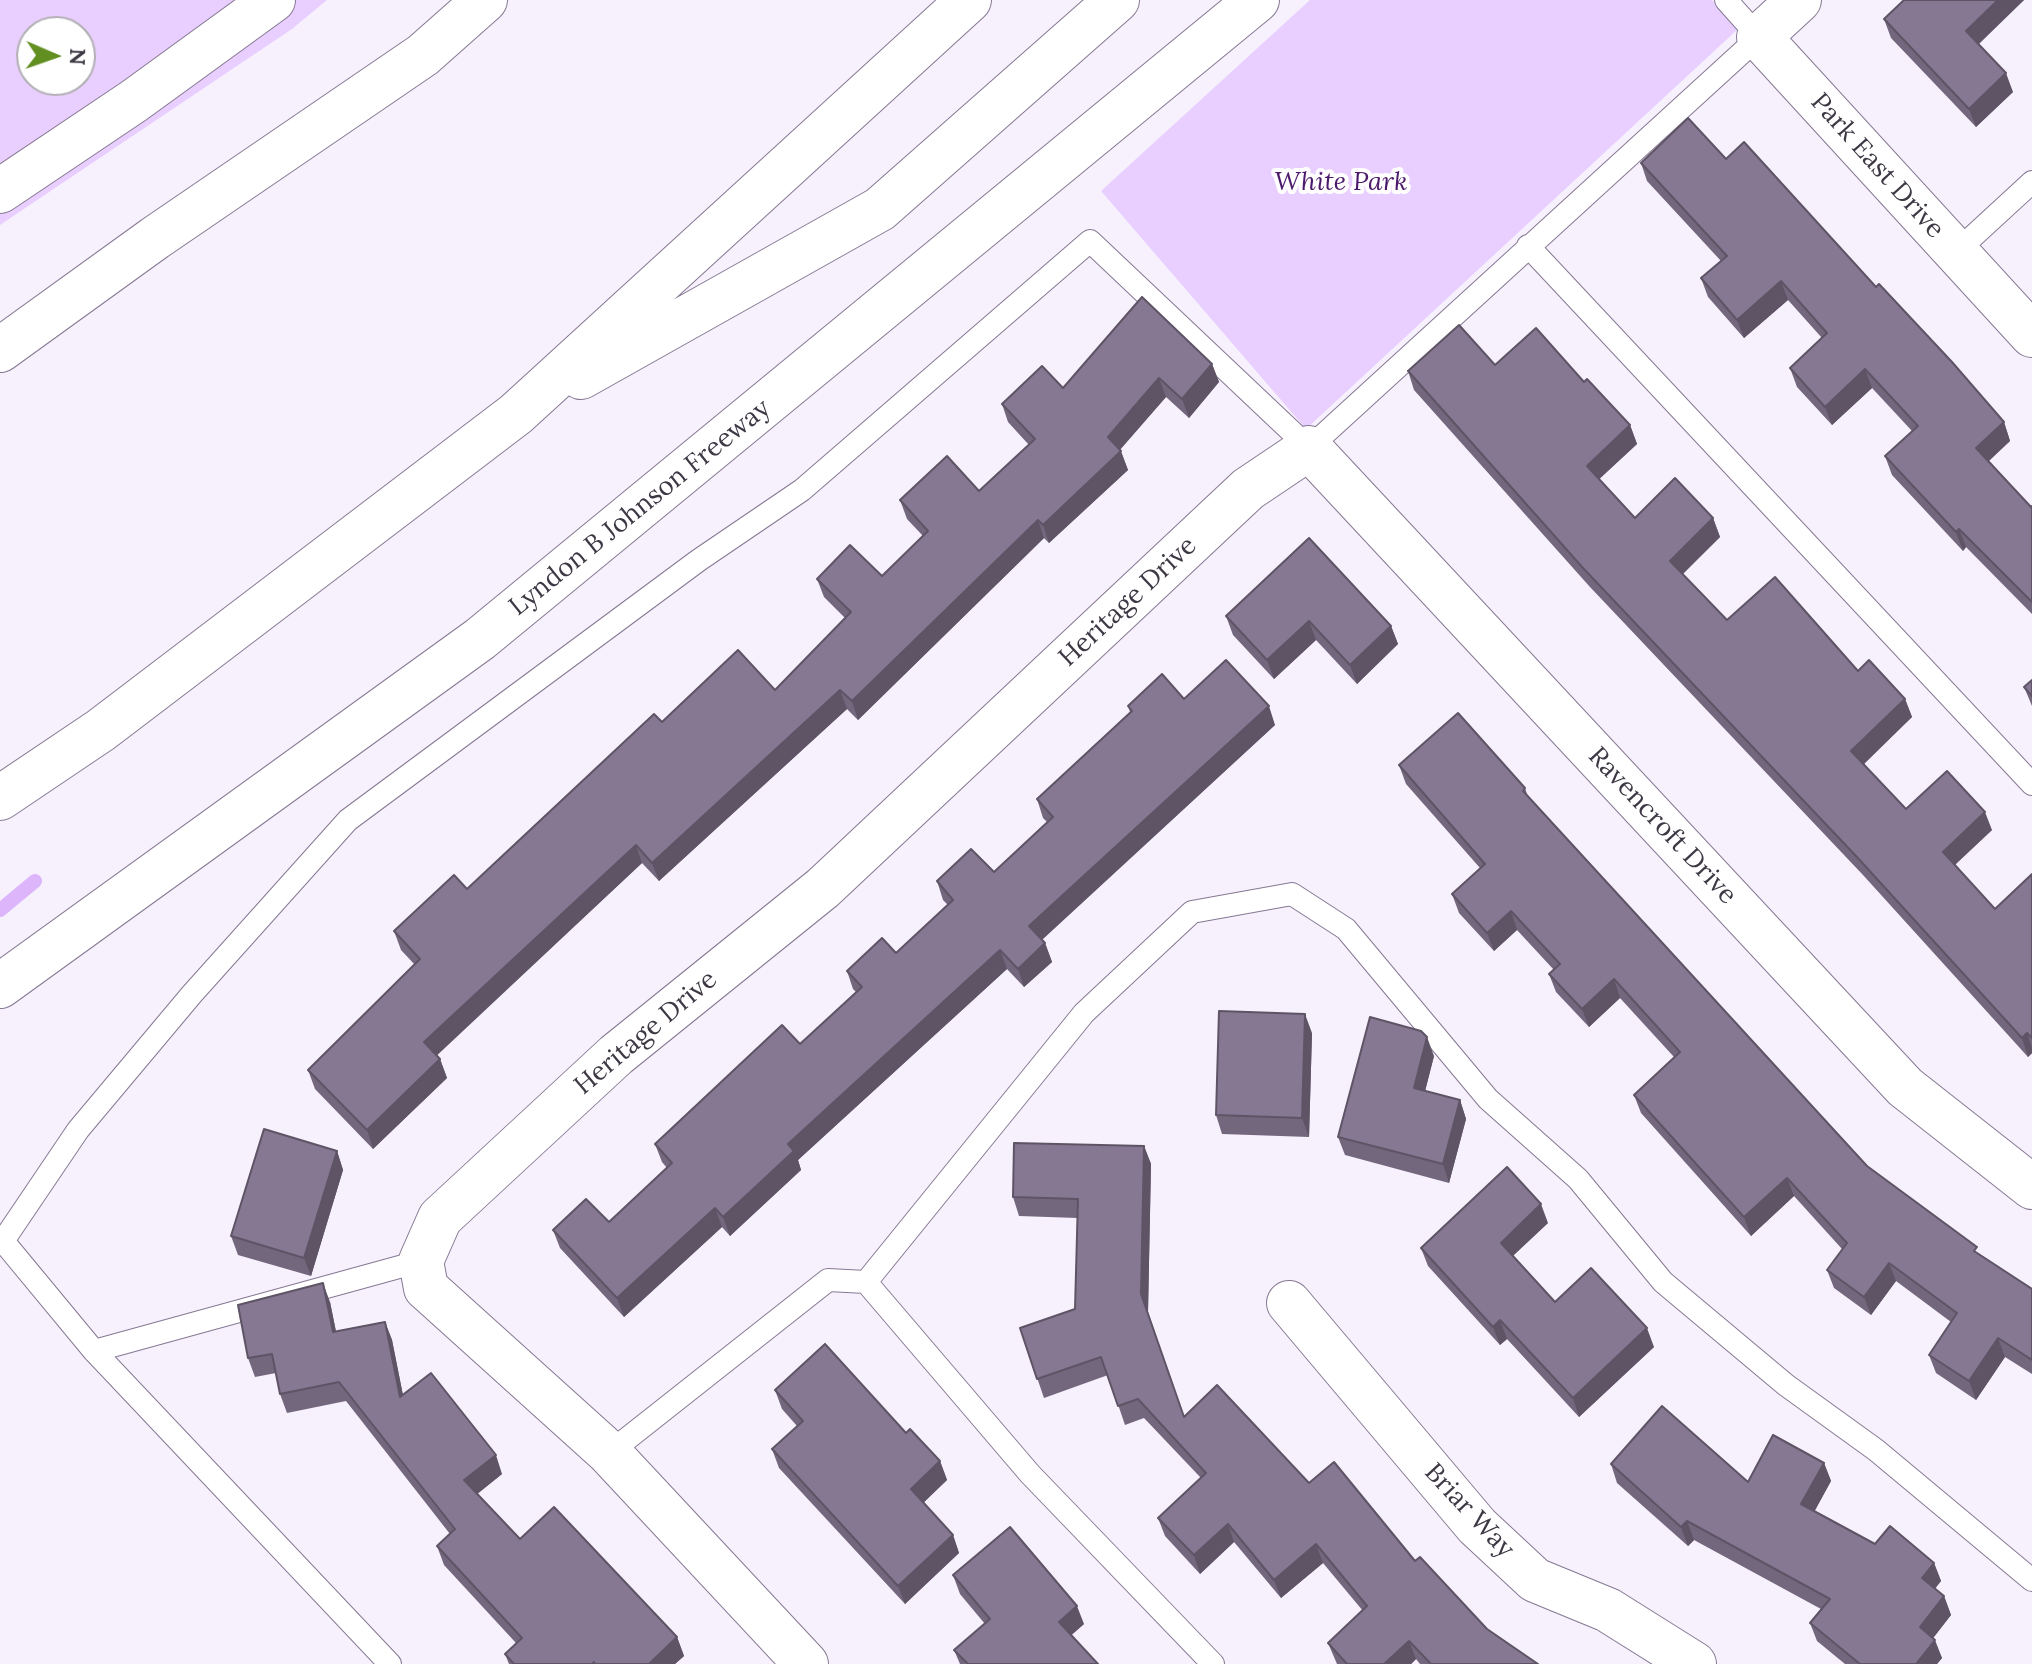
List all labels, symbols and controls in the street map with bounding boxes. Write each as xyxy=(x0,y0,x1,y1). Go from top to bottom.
north arrow xyxy=(16,16,96,96)
text: N xyxy=(64,48,92,66)
street label: Park East Drive xyxy=(1804,87,1950,245)
park label: White Park xyxy=(1274,167,1408,199)
street label: Lyndon B Johnson Freeway xyxy=(503,393,777,623)
street label: Heritage Drive xyxy=(1053,530,1203,674)
street label: Ravencroft Drive xyxy=(1581,741,1743,911)
street label: Heritage Drive xyxy=(568,964,724,1102)
street label: Briar Way xyxy=(1417,1457,1521,1565)

